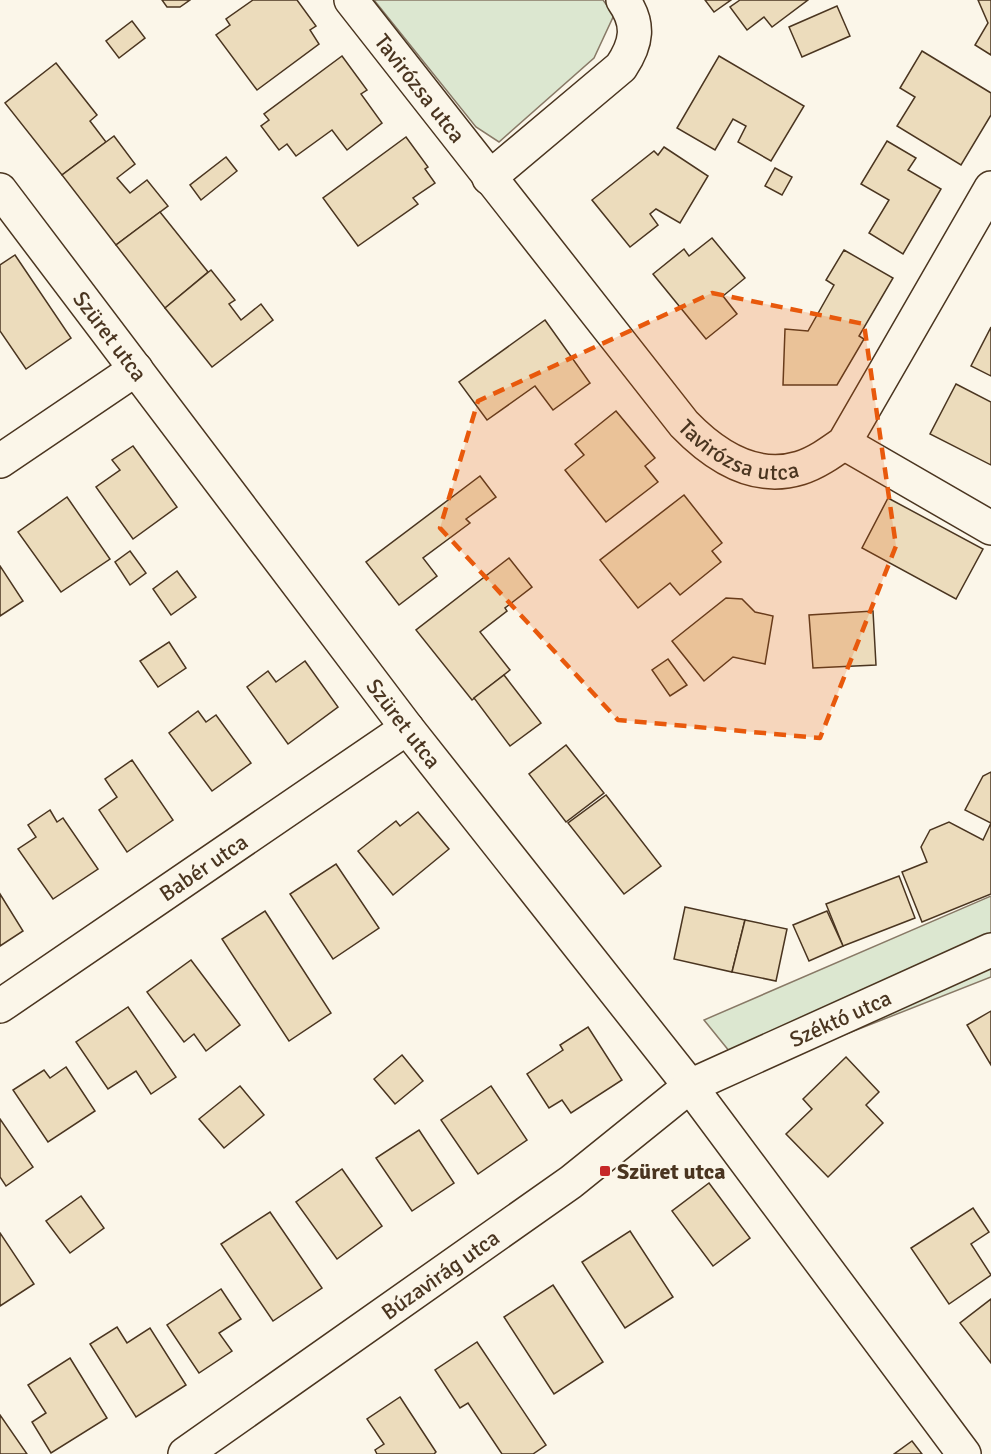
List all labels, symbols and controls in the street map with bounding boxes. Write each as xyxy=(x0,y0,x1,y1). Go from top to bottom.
street label: Tavirózsa utca xyxy=(369,28,471,148)
street label: Szüret utca xyxy=(68,285,153,386)
street label: Tavirózsa utca xyxy=(673,413,801,485)
street label: Szüret utca xyxy=(361,673,447,774)
street label: Babér utca xyxy=(154,828,253,907)
street label: Széktó utca xyxy=(785,983,895,1053)
place label: Szüret utca xyxy=(617,1158,726,1185)
marker: Szüret utca xyxy=(598,1164,612,1178)
street label: Búzavirág utca xyxy=(376,1223,504,1325)

